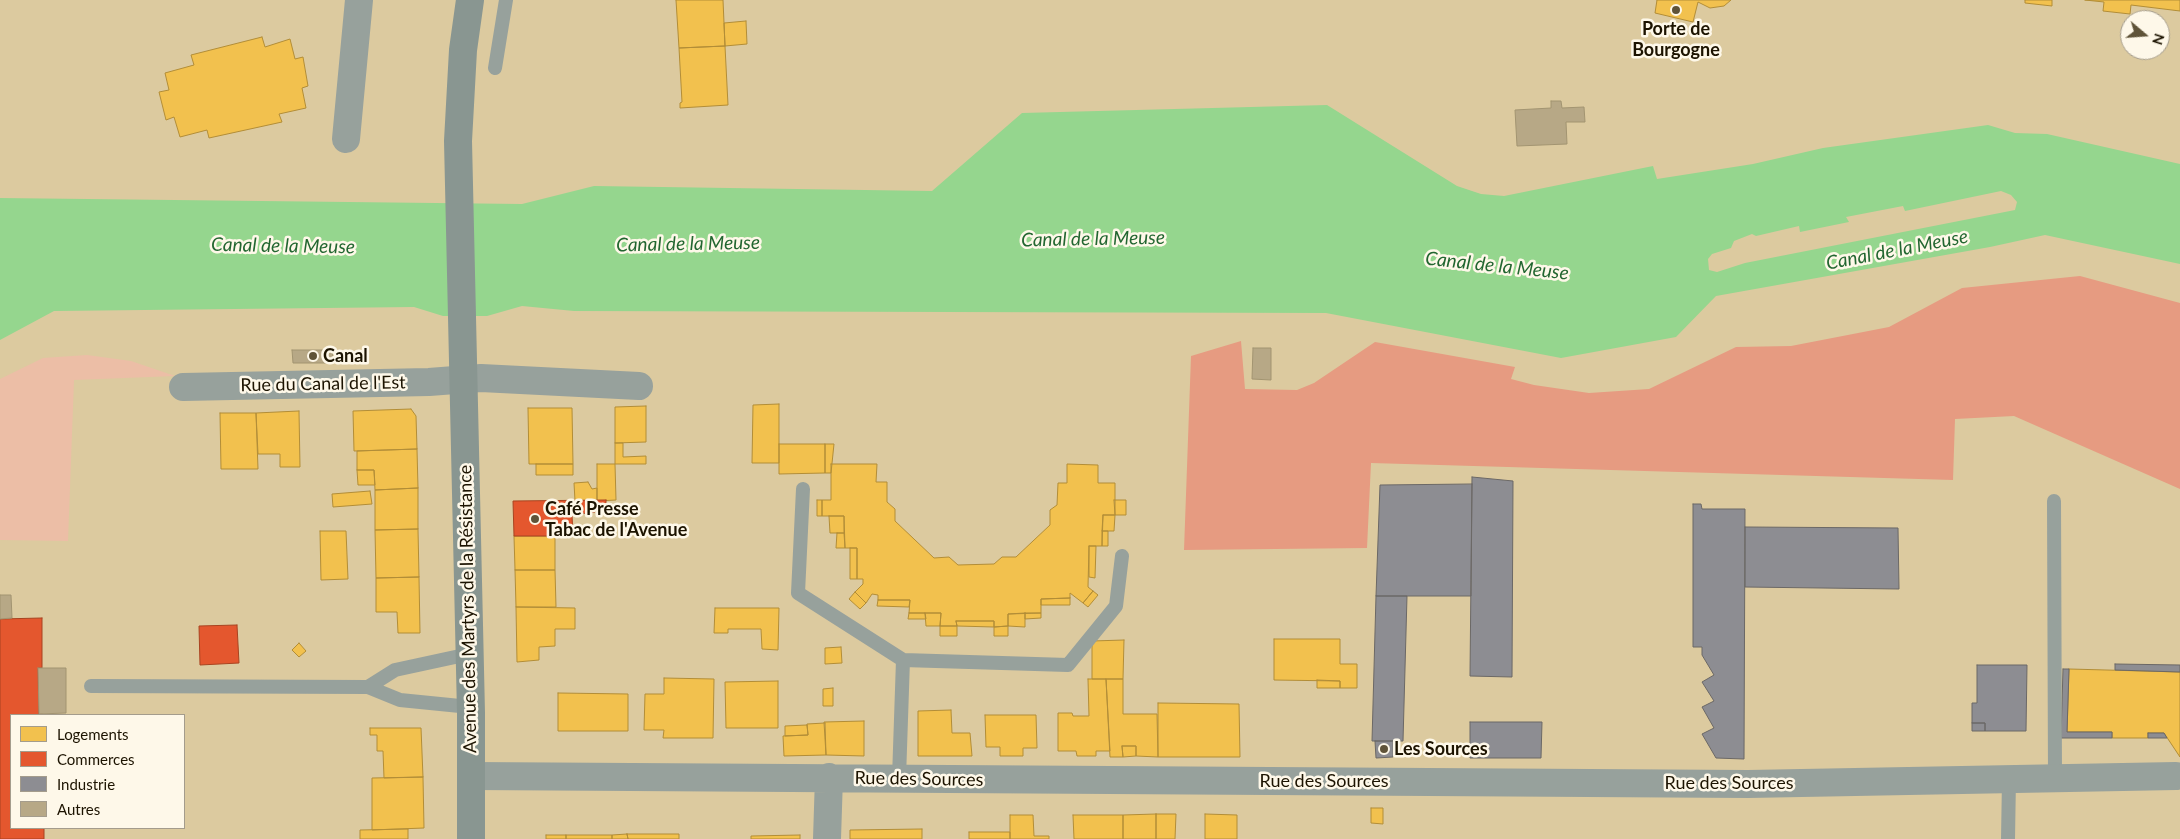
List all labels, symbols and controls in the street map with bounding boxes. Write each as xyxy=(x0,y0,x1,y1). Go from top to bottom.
marker: Porte de Bourgogne xyxy=(1670,4,1682,16)
north arrow xyxy=(2120,10,2170,60)
place label: Porte de Bourgogne xyxy=(1632,18,1720,60)
text: N xyxy=(2149,32,2169,47)
water label: Canal de la Meuse xyxy=(1824,225,1970,275)
water label: Canal de la Meuse xyxy=(1021,226,1165,252)
water label: Canal de la Meuse xyxy=(616,231,760,257)
water label: Canal de la Meuse xyxy=(211,233,355,259)
water label: Canal de la Meuse xyxy=(1424,247,1570,285)
place label: Canal xyxy=(323,345,368,367)
marker: Canal xyxy=(307,350,319,362)
street label: Rue du Canal de l'Est xyxy=(240,372,406,396)
street label: Avenue des Martyrs de la Résistance xyxy=(455,465,481,753)
place label: Café Presse Tabac de l'Avenue xyxy=(545,498,687,540)
marker: Café Presse Tabac de l'Avenue xyxy=(529,513,541,525)
legend xyxy=(10,714,185,829)
text: Logements xyxy=(57,725,129,743)
place label: Les Sources xyxy=(1394,738,1488,760)
marker: Les Sources xyxy=(1378,743,1390,755)
text: Commerces xyxy=(57,750,135,768)
street label: Rue des Sources xyxy=(854,767,984,791)
street label: Rue des Sources xyxy=(1260,770,1388,792)
street label: Rue des Sources xyxy=(1665,772,1793,794)
text: Industrie xyxy=(57,775,115,793)
text: Autres xyxy=(57,800,100,818)

